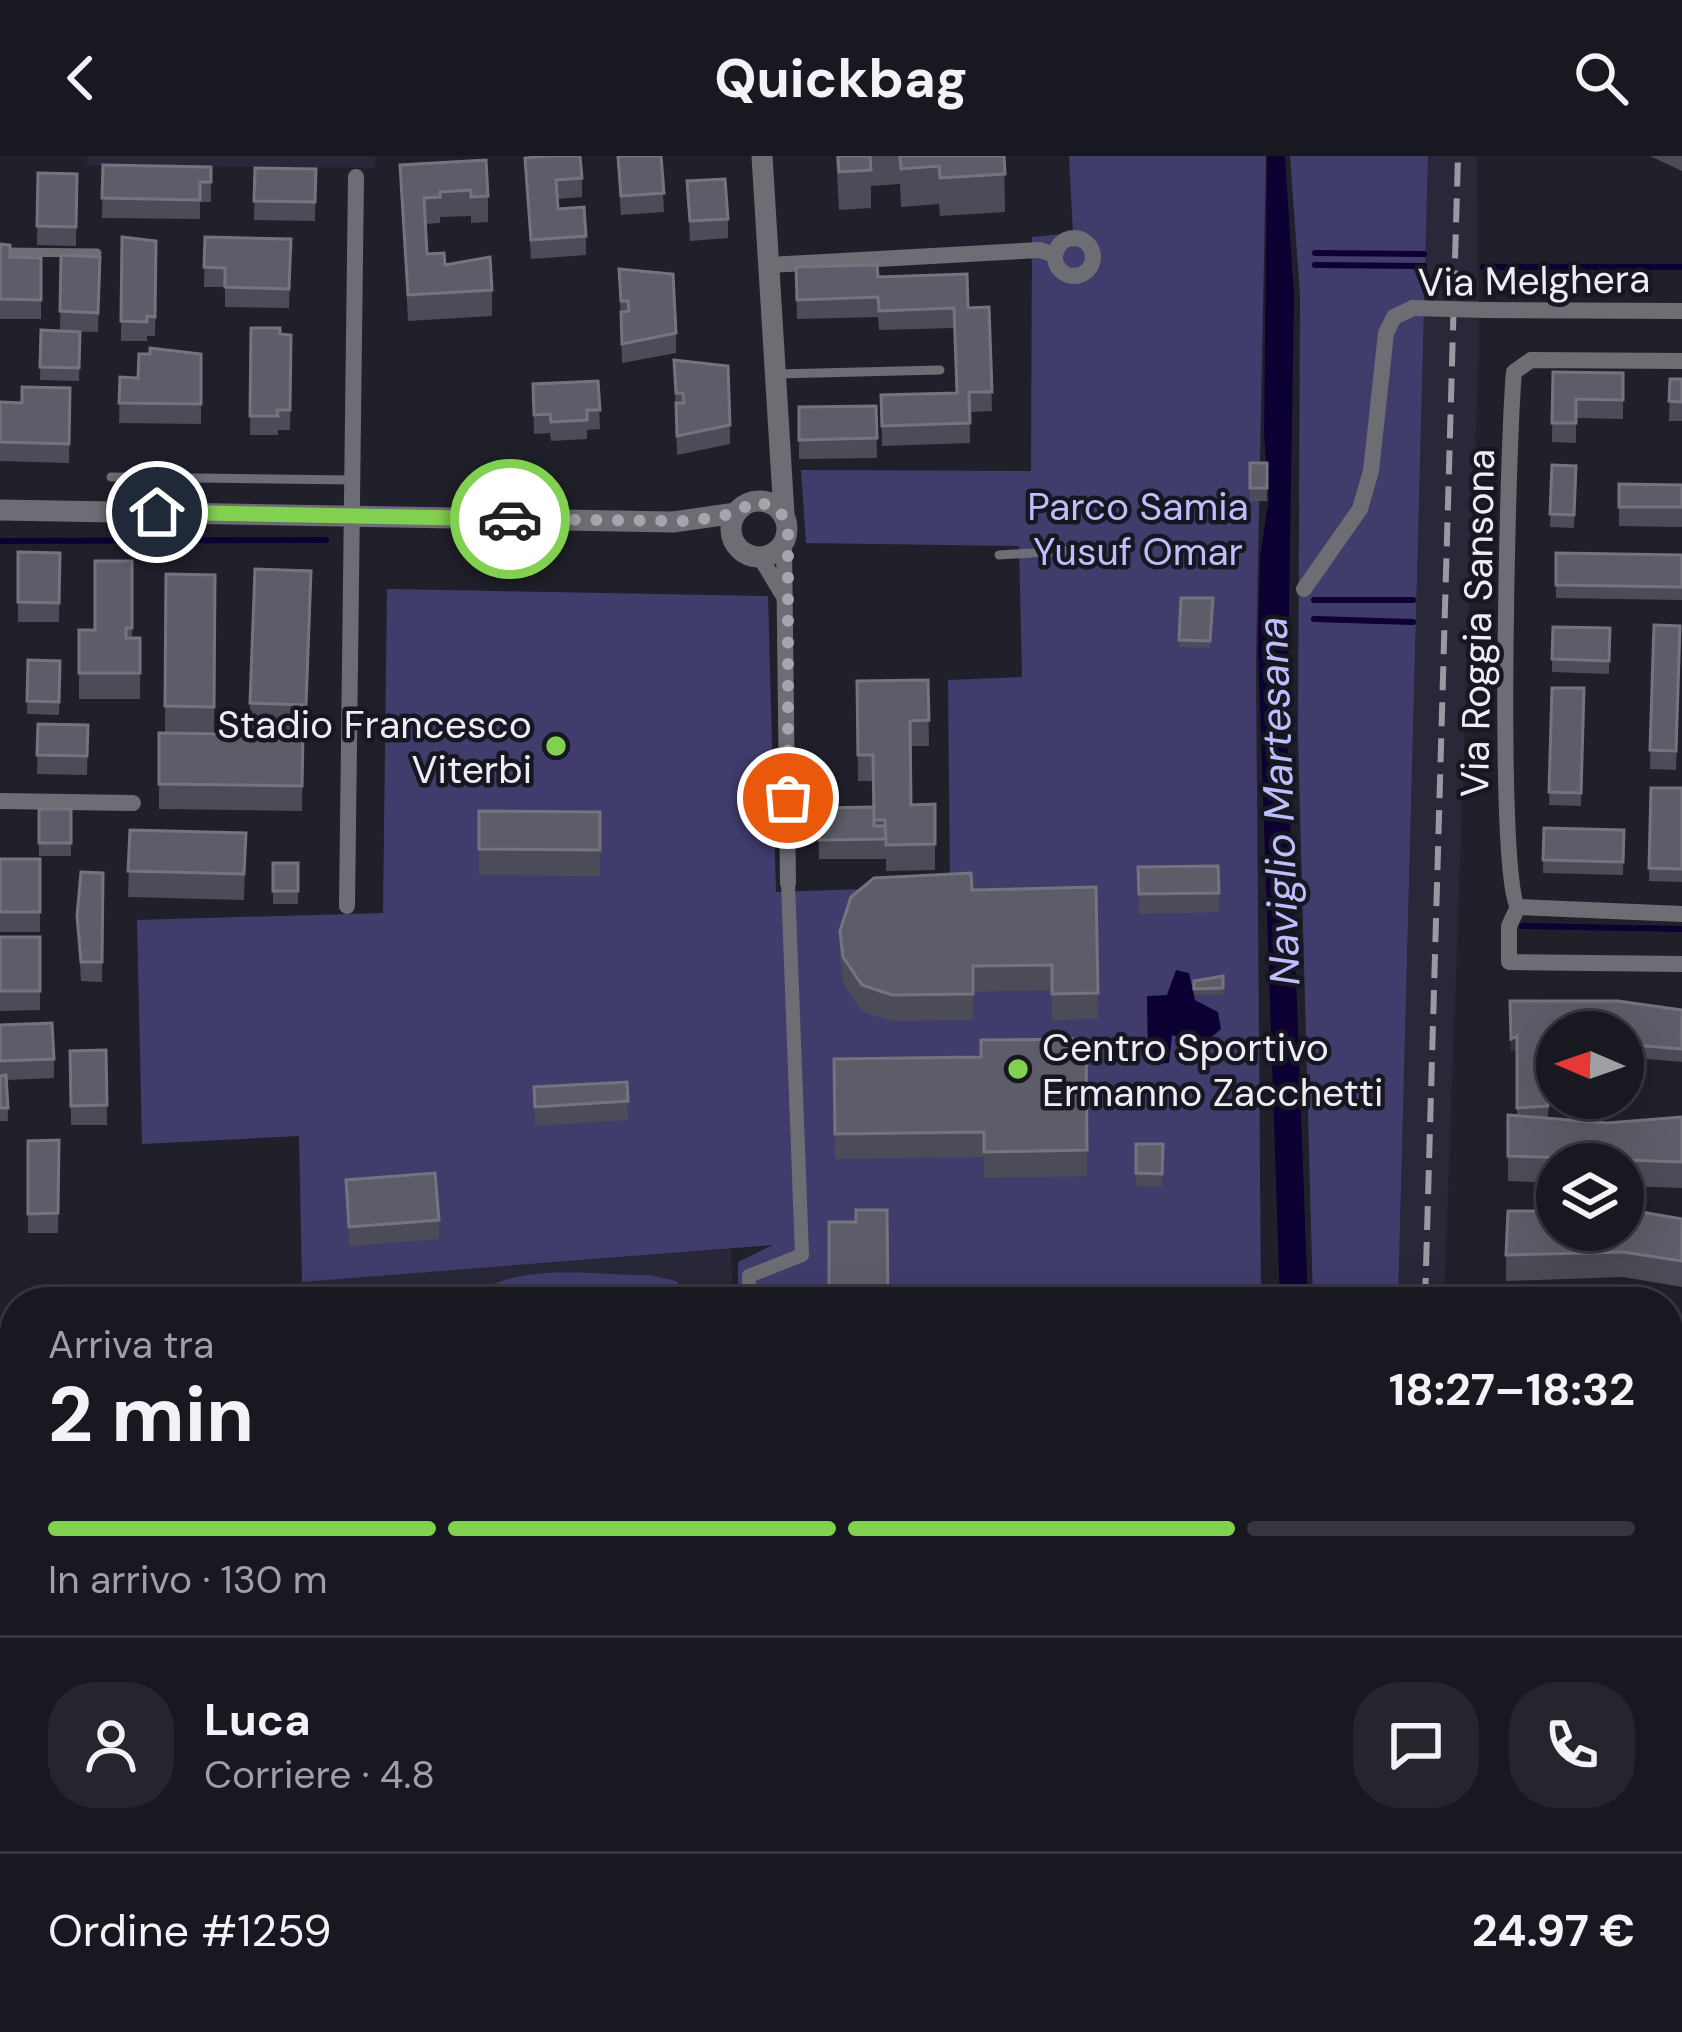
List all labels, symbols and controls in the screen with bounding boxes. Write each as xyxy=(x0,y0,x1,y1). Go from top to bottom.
text: Quickbag xyxy=(714,43,968,114)
icon: back xyxy=(48,45,114,111)
icon: search xyxy=(1568,45,1634,111)
street label: Via Melghera xyxy=(1417,253,1651,308)
street label: Via Roggia Sansona xyxy=(1449,448,1506,798)
courier xyxy=(450,459,570,579)
pin xyxy=(106,461,208,563)
icon: home xyxy=(124,479,190,545)
park label: Parco Samia Yusuf Omar xyxy=(1027,481,1249,577)
icon: car xyxy=(477,486,543,552)
water label: Naviglio Martesana xyxy=(1245,616,1312,986)
place label: Stadio Francesco Viterbi xyxy=(217,699,532,795)
marker: Stadio Francesco Viterbi xyxy=(543,733,569,759)
pin xyxy=(737,747,839,849)
icon: bag xyxy=(755,765,821,831)
north arrow xyxy=(1536,1011,1644,1119)
map controls xyxy=(1536,1011,1644,1251)
place label: Centro Sportivo Ermanno Zacchetti xyxy=(1042,1022,1383,1118)
marker: Centro Sportivo Ermanno Zacchetti xyxy=(1005,1056,1031,1082)
button: layers xyxy=(1536,1143,1644,1251)
text: Arriva tra xyxy=(48,1319,214,1370)
text: 18:27–18:32 xyxy=(1389,1360,1635,1419)
text: 2 min xyxy=(48,1364,254,1465)
text: In arrivo · 130 m xyxy=(48,1554,328,1605)
button: person xyxy=(48,1682,174,1808)
button: chat xyxy=(1353,1682,1479,1808)
button: phone xyxy=(1509,1682,1635,1808)
text: Luca xyxy=(204,1690,311,1749)
text: Corriere · 4.8 xyxy=(204,1749,435,1800)
text: Ordine #1259 xyxy=(48,1901,332,1960)
text: 24.97 € xyxy=(1472,1901,1635,1960)

